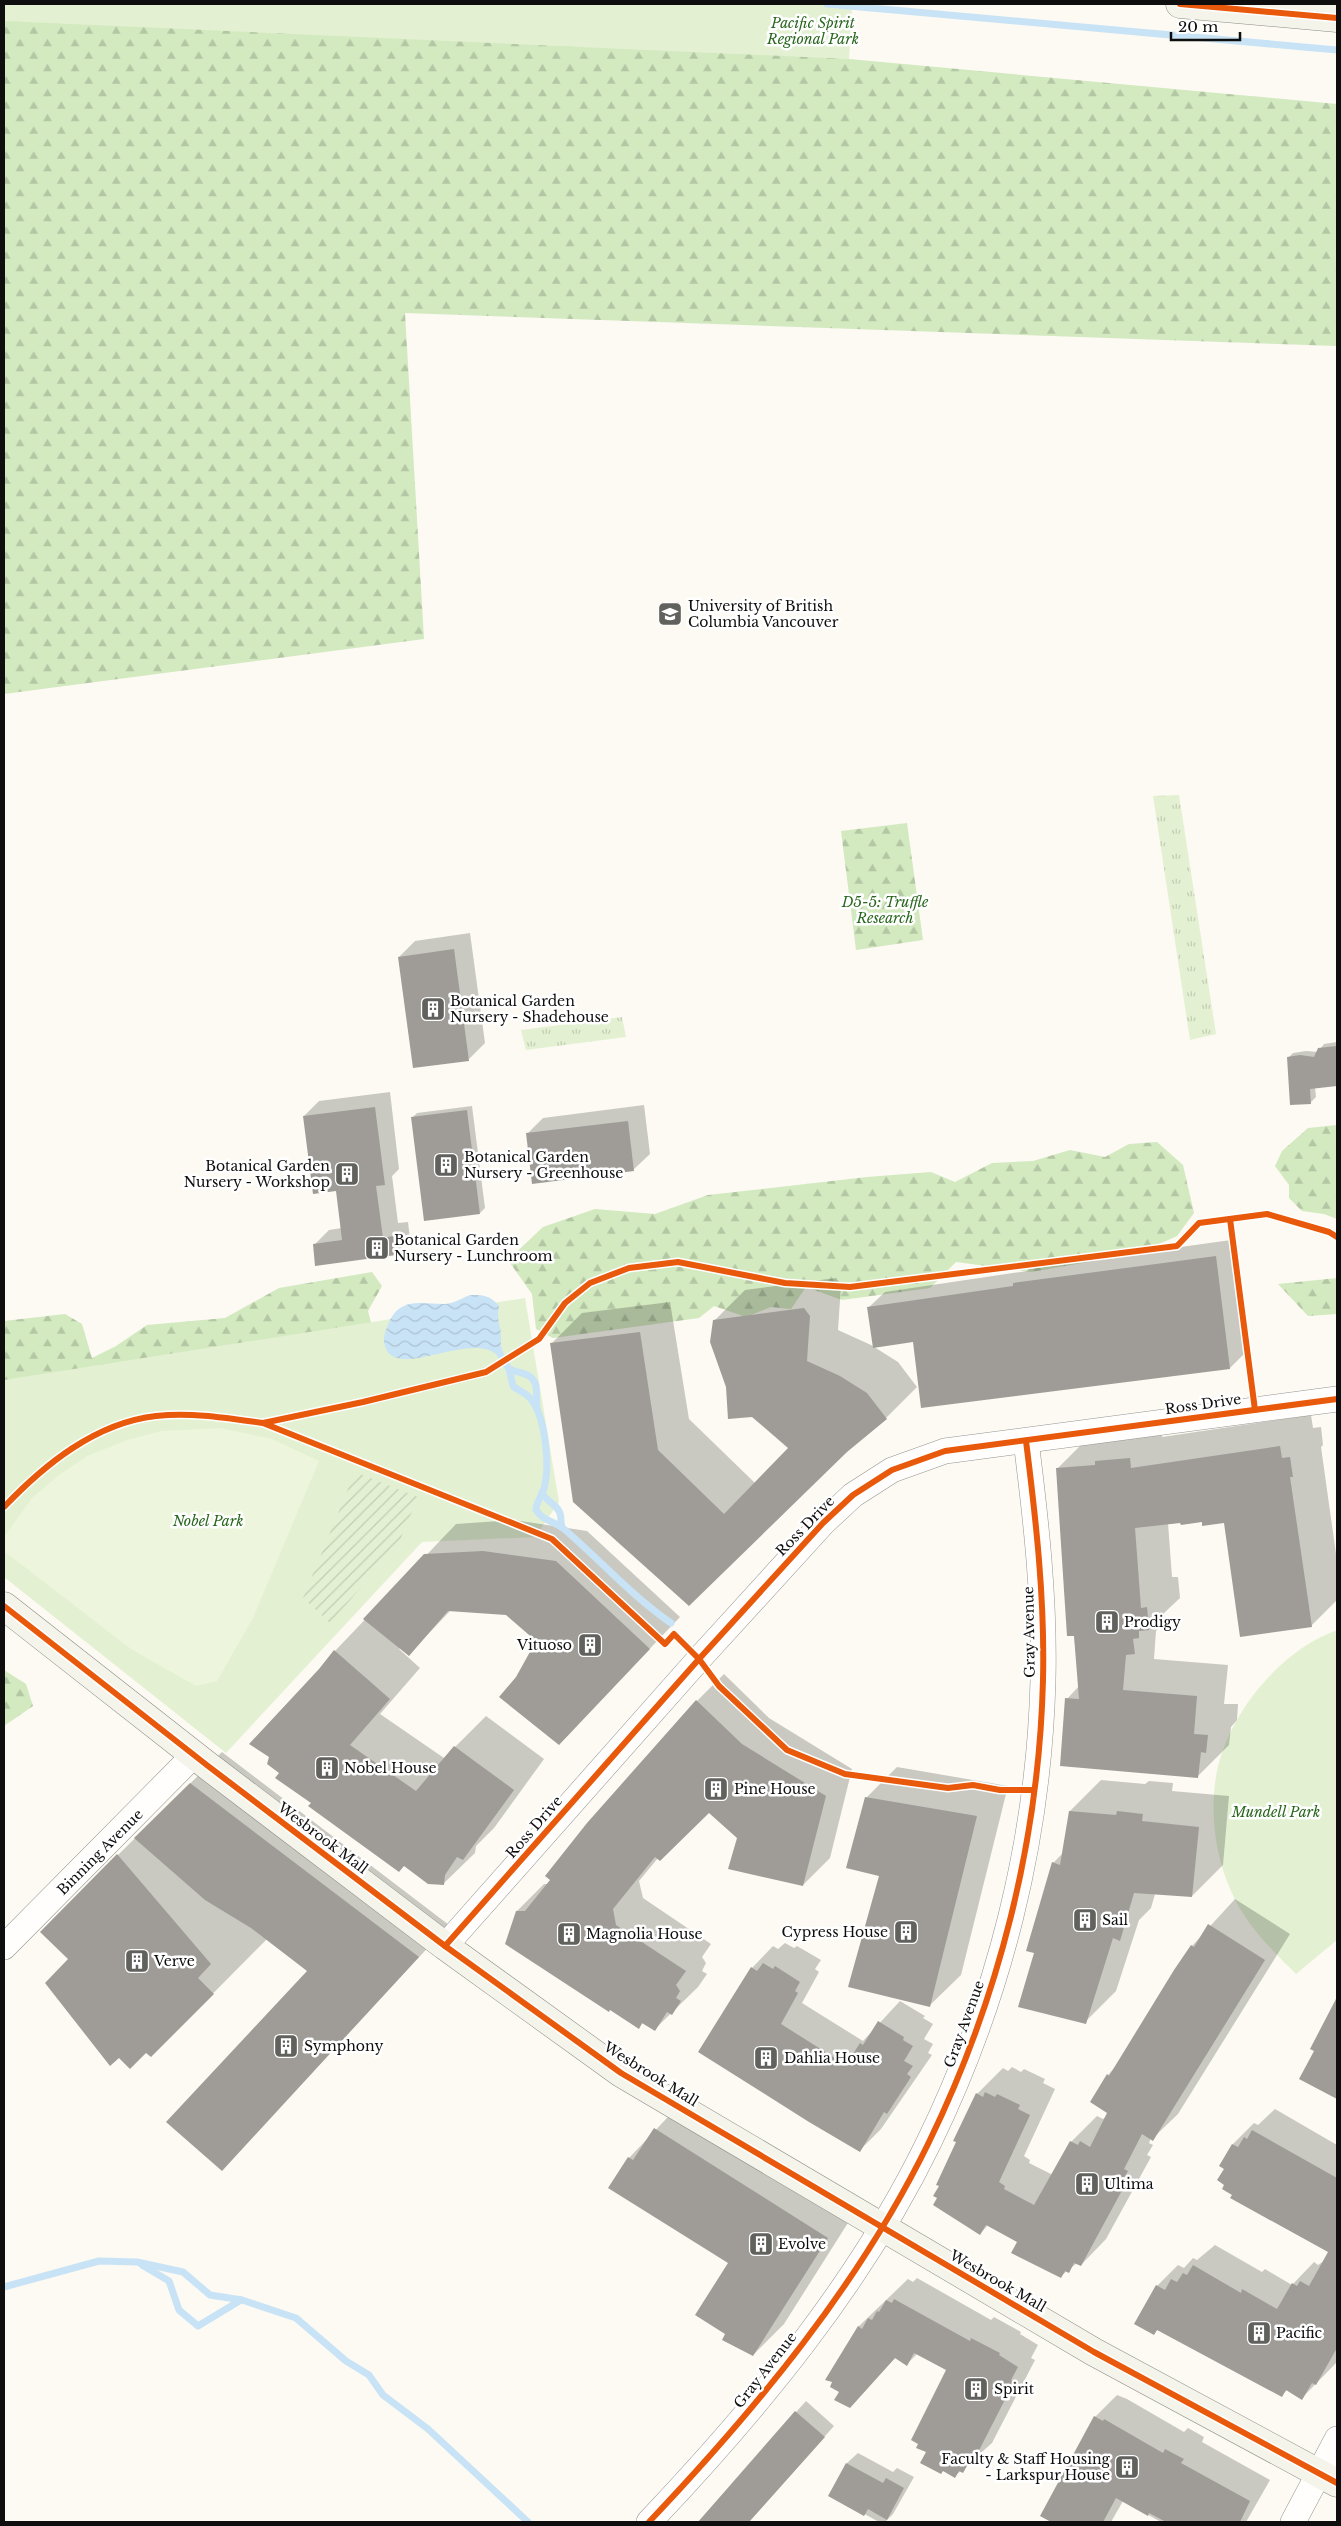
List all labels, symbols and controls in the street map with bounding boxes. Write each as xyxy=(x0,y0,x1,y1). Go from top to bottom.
scale bar xyxy=(1171,10,1240,42)
park label: Pacific Spirit Regional Park xyxy=(766,14,859,48)
text: 20 m xyxy=(1178,17,1218,36)
place label: University of British Columbia Vancouver xyxy=(688,597,839,631)
school or university icon: University of British Columbia Vancouver xyxy=(657,601,683,627)
park label: D5-5: Truffle Research xyxy=(841,893,929,927)
place label: Botanical Garden Nursery - Shadehouse xyxy=(450,992,609,1026)
building icon: Botanical Garden Nursery - Shadehouse xyxy=(420,996,446,1022)
place label: Botanical Garden Nursery - Greenhouse xyxy=(464,1148,623,1182)
building icon: Botanical Garden Nursery - Greenhouse xyxy=(433,1152,459,1178)
place label: Botanical Garden Nursery - Workshop xyxy=(184,1157,330,1191)
building icon: Botanical Garden Nursery - Workshop xyxy=(334,1161,360,1187)
place label: Botanical Garden Nursery - Lunchroom xyxy=(394,1231,553,1265)
building icon: Botanical Garden Nursery - Lunchroom xyxy=(364,1235,390,1261)
street label: Ross Drive xyxy=(1164,1390,1242,1418)
street label: Ross Drive xyxy=(772,1492,838,1560)
park label: Nobel Park xyxy=(172,1512,243,1530)
street label: Gray Avenue xyxy=(1019,1586,1039,1678)
building icon: Prodigy xyxy=(1094,1609,1120,1635)
place label: Prodigy xyxy=(1124,1613,1181,1631)
building icon: Vituoso xyxy=(577,1632,603,1658)
place label: Vituoso xyxy=(516,1636,572,1654)
building icon: Nobel House xyxy=(314,1755,340,1781)
place label: Nobel House xyxy=(344,1759,437,1777)
building icon: Pine House xyxy=(703,1776,729,1802)
place label: Pine House xyxy=(734,1780,816,1798)
street label: Ross Drive xyxy=(502,1792,566,1862)
street label: Wesbrook Mall xyxy=(274,1798,372,1878)
park label: Mundell Park xyxy=(1231,1803,1320,1821)
street label: Binning Avenue xyxy=(53,1805,147,1899)
building icon: Sail xyxy=(1072,1907,1098,1933)
place label: Sail xyxy=(1102,1911,1129,1929)
building icon: Cypress House xyxy=(893,1919,919,1945)
building icon: Magnolia House xyxy=(556,1921,582,1947)
place label: Cypress House xyxy=(782,1923,888,1941)
place label: Magnolia House xyxy=(586,1925,703,1943)
building icon: Verve xyxy=(124,1948,150,1974)
place label: Verve xyxy=(153,1952,195,1970)
street label: Gray Avenue xyxy=(940,1978,988,2070)
building icon: Symphony xyxy=(273,2033,299,2059)
place label: Symphony xyxy=(304,2037,383,2055)
street label: Wesbrook Mall xyxy=(599,2037,702,2111)
building icon: Dahlia House xyxy=(753,2045,779,2071)
place label: Dahlia House xyxy=(784,2049,880,2067)
building icon: Ultima xyxy=(1074,2171,1100,2197)
place label: Ultima xyxy=(1104,2175,1154,2193)
building icon: Evolve xyxy=(748,2231,774,2257)
place label: Evolve xyxy=(778,2235,826,2253)
street label: Wesbrook Mall xyxy=(946,2246,1050,2316)
building icon: Pacific xyxy=(1246,2320,1272,2346)
place label: Pacific xyxy=(1276,2324,1323,2342)
street label: Gray Avenue xyxy=(730,2328,800,2412)
building icon: Spirit xyxy=(963,2376,989,2402)
place label: Spirit xyxy=(994,2380,1035,2398)
place label: Faculty & Staff Housing - Larkspur House xyxy=(941,2450,1111,2484)
building icon: Faculty & Staff Housing - Larkspur House xyxy=(1114,2454,1140,2480)

